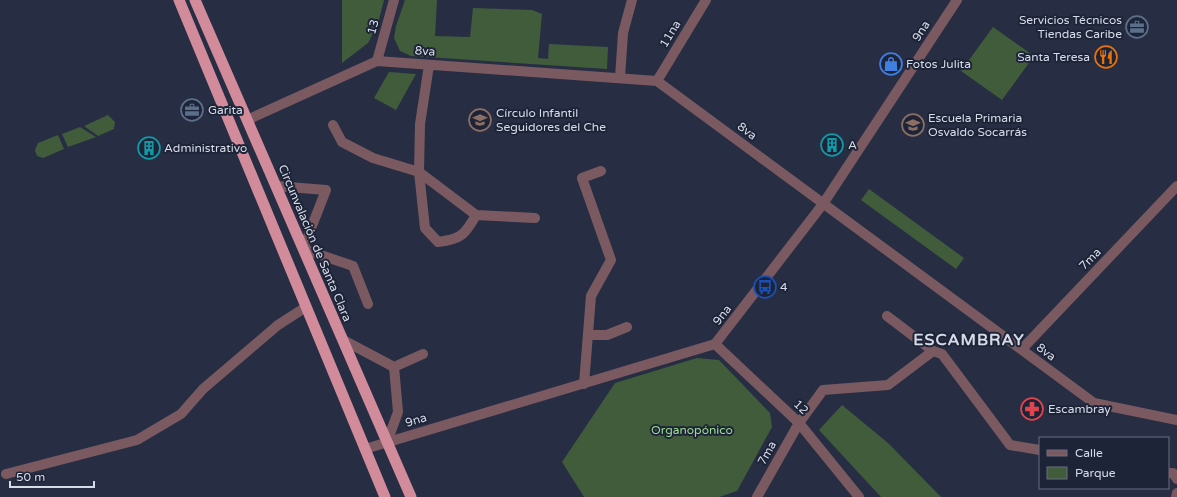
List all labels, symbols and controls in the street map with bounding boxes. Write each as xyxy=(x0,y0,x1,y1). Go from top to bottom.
place label: Servicios Técnicos Tiendas Caribe xyxy=(1019,13,1122,41)
office icon: Servicios Técnicos Tiendas Caribe xyxy=(1124,14,1150,40)
street label: 13 xyxy=(364,18,382,36)
street label: 11na xyxy=(656,18,684,50)
street label: 9na xyxy=(909,18,933,44)
street label: 8va xyxy=(414,43,436,59)
restaurant icon: Santa Teresa xyxy=(1093,44,1119,70)
place label: Santa Teresa xyxy=(1017,50,1090,64)
shop icon: Fotos Julita xyxy=(878,51,904,77)
place label: Fotos Julita xyxy=(906,57,971,71)
office icon: Garita xyxy=(179,97,205,123)
place label: Garita xyxy=(208,103,243,117)
place label: Círculo Infantil Seguidores del Che xyxy=(496,106,606,134)
school or university icon: Círculo Infantil Seguidores del Che xyxy=(467,107,493,133)
place label: Escuela Primaria Osvaldo Socarrás xyxy=(928,111,1027,139)
school or university icon: Escuela Primaria Osvaldo Socarrás xyxy=(900,112,926,138)
street label: 8va xyxy=(735,119,759,143)
building icon: A xyxy=(819,132,845,158)
building icon: Administrativo xyxy=(136,135,162,161)
place label: A xyxy=(848,138,857,152)
place label: Administrativo xyxy=(164,141,247,155)
street label: Circunvalación de Santa Clara xyxy=(276,162,354,324)
street label: 7ma xyxy=(1076,245,1104,273)
bus stop icon: 4 xyxy=(752,274,778,300)
place label: 4 xyxy=(780,280,788,294)
street label: 9na xyxy=(710,302,734,328)
district label: ESCAMBRAY xyxy=(913,330,1025,350)
street label: 8va xyxy=(1034,340,1058,364)
pharmacy icon: Escambray xyxy=(1019,396,1045,422)
street label: 12 xyxy=(791,397,811,417)
place label: Escambray xyxy=(1048,402,1111,416)
street label: 9na xyxy=(404,410,428,430)
park label: Organopónico xyxy=(651,423,733,437)
legend xyxy=(1039,437,1169,489)
street label: 7ma xyxy=(755,439,779,467)
text: Calle xyxy=(1075,446,1103,460)
scale bar xyxy=(10,463,94,489)
text: Parque xyxy=(1075,466,1116,480)
text: 50 m xyxy=(16,470,45,484)

